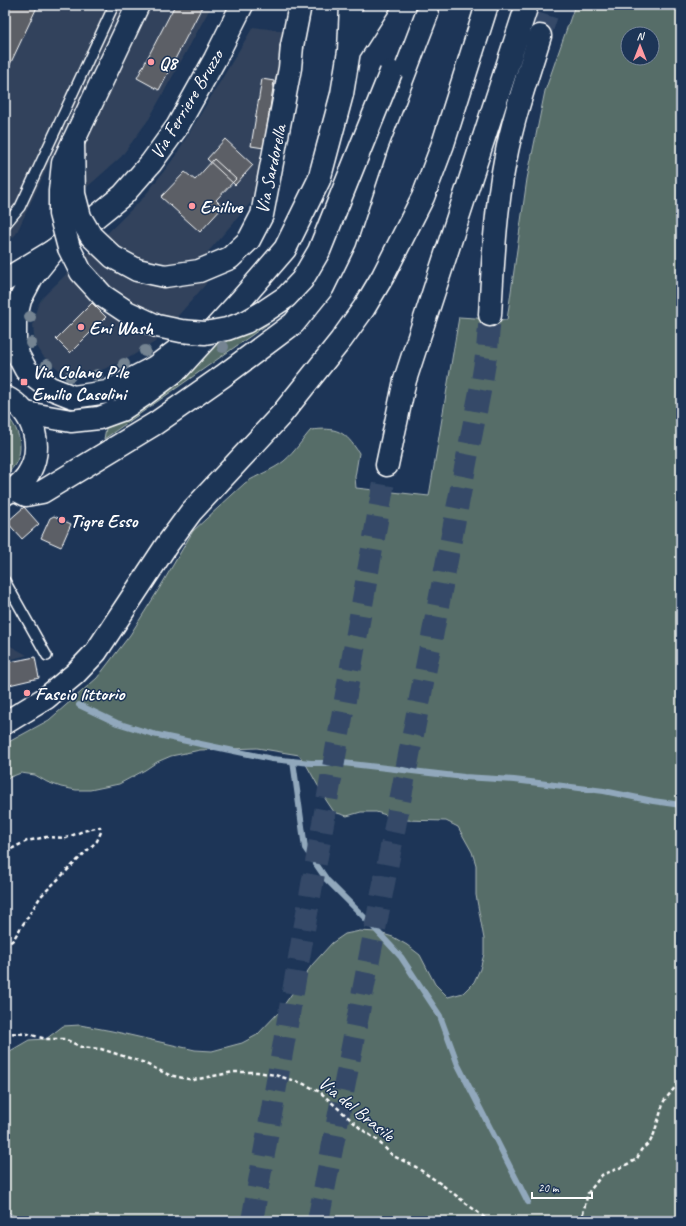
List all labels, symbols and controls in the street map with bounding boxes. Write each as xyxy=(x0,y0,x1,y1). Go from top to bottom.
north arrow xyxy=(620,26,660,66)
text: N xyxy=(637,29,646,43)
street label: Via Ferriere Bruzzo xyxy=(145,43,230,164)
place label: Q8 xyxy=(159,51,179,75)
marker: Q8 xyxy=(146,57,156,67)
street label: Via Sardorella xyxy=(250,120,293,216)
place label: Enilive xyxy=(200,195,244,219)
marker: Enilive xyxy=(187,201,197,211)
place label: Eni Wash xyxy=(89,316,154,340)
marker: Eni Wash xyxy=(76,322,86,332)
place label: Via Colano P.le Emilio Casolini xyxy=(32,360,130,406)
marker: Via Colano P.le Emilio Casolini xyxy=(19,377,29,387)
place label: Tigre Esso xyxy=(70,509,139,533)
marker: Tigre Esso xyxy=(57,515,67,525)
place label: Fascio littorio xyxy=(35,682,126,706)
marker: Fascio littorio xyxy=(22,688,32,698)
street label: Via del Brasile xyxy=(313,1071,401,1148)
scale bar xyxy=(532,1174,592,1200)
text: 20 m xyxy=(538,1180,560,1196)

